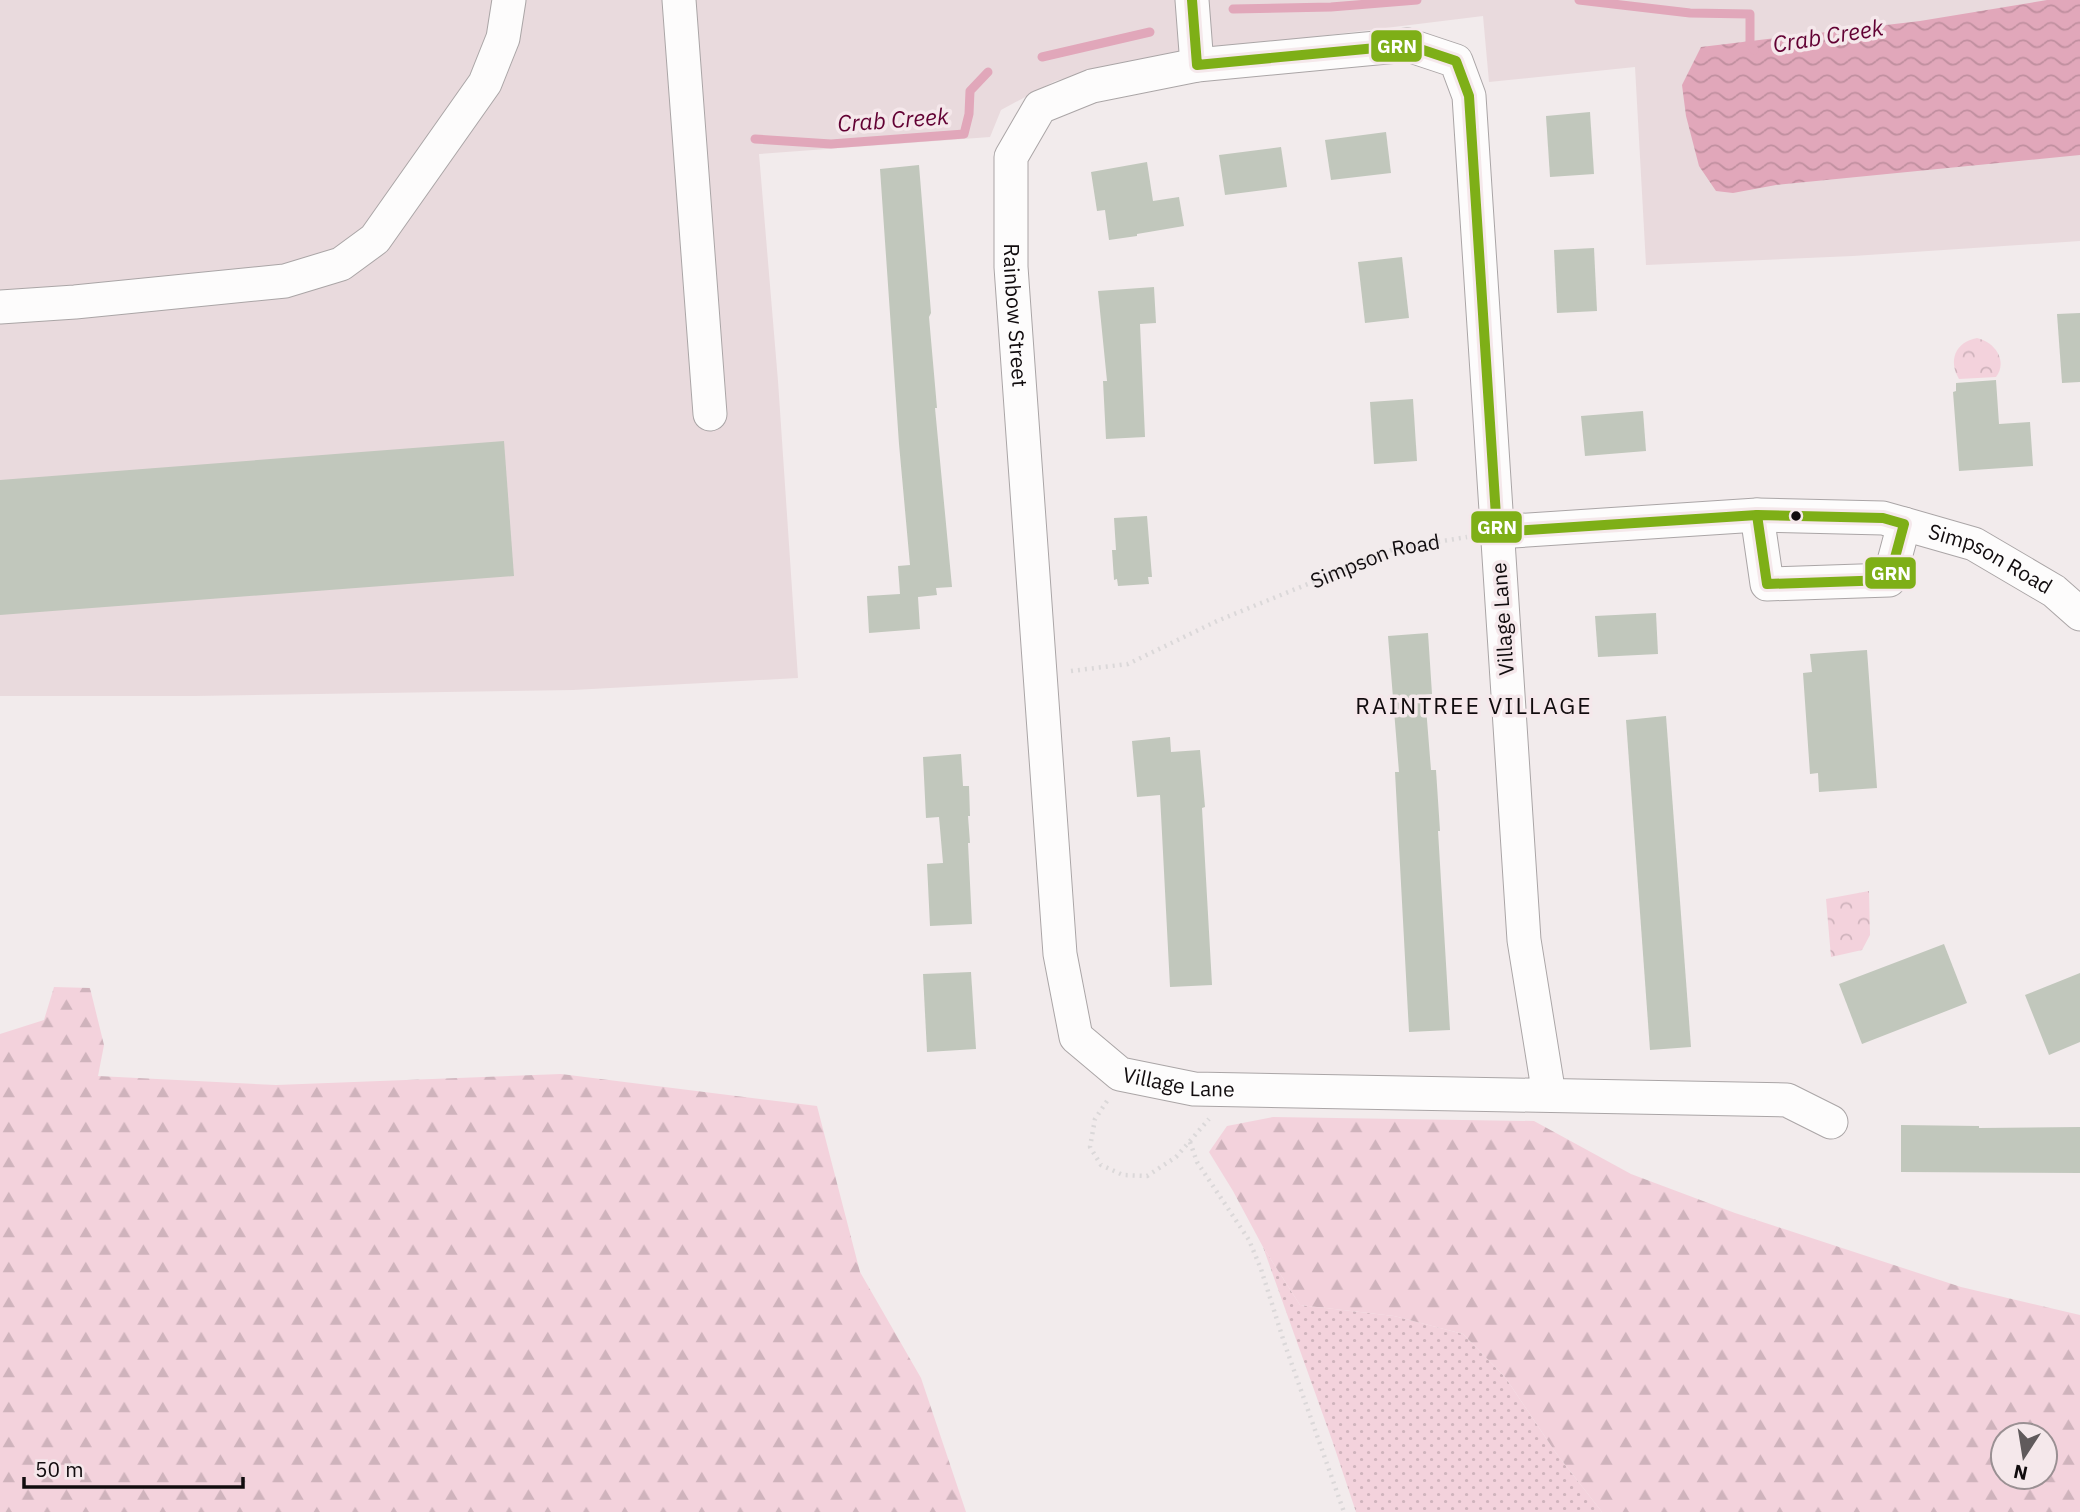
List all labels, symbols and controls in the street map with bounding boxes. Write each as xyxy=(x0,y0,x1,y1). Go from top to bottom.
water label: Crab Creek xyxy=(1770,11,1886,59)
line badge: GRN xyxy=(1370,29,1423,63)
text: GRN xyxy=(1377,34,1417,58)
water label: Crab Creek xyxy=(836,100,951,138)
street label: Rainbow Street xyxy=(998,243,1035,388)
unlabelled marker xyxy=(1789,509,1803,523)
line badge: GRN xyxy=(1470,510,1523,544)
text: GRN xyxy=(1477,515,1517,539)
street label: Simpson Road xyxy=(1925,517,2058,600)
street label: Simpson Road xyxy=(1306,527,1442,595)
line badge: GRN xyxy=(1864,556,1917,590)
text: GRN xyxy=(1871,561,1911,585)
street label: Village Lane xyxy=(1484,562,1520,677)
district label: RAINTREE VILLAGE xyxy=(1355,690,1593,720)
street label: Village Lane xyxy=(1120,1060,1235,1103)
north arrow xyxy=(1989,1421,2059,1491)
scale bar xyxy=(24,1446,243,1490)
text: 50 m xyxy=(35,1455,84,1483)
text: N xyxy=(2011,1459,2030,1486)

